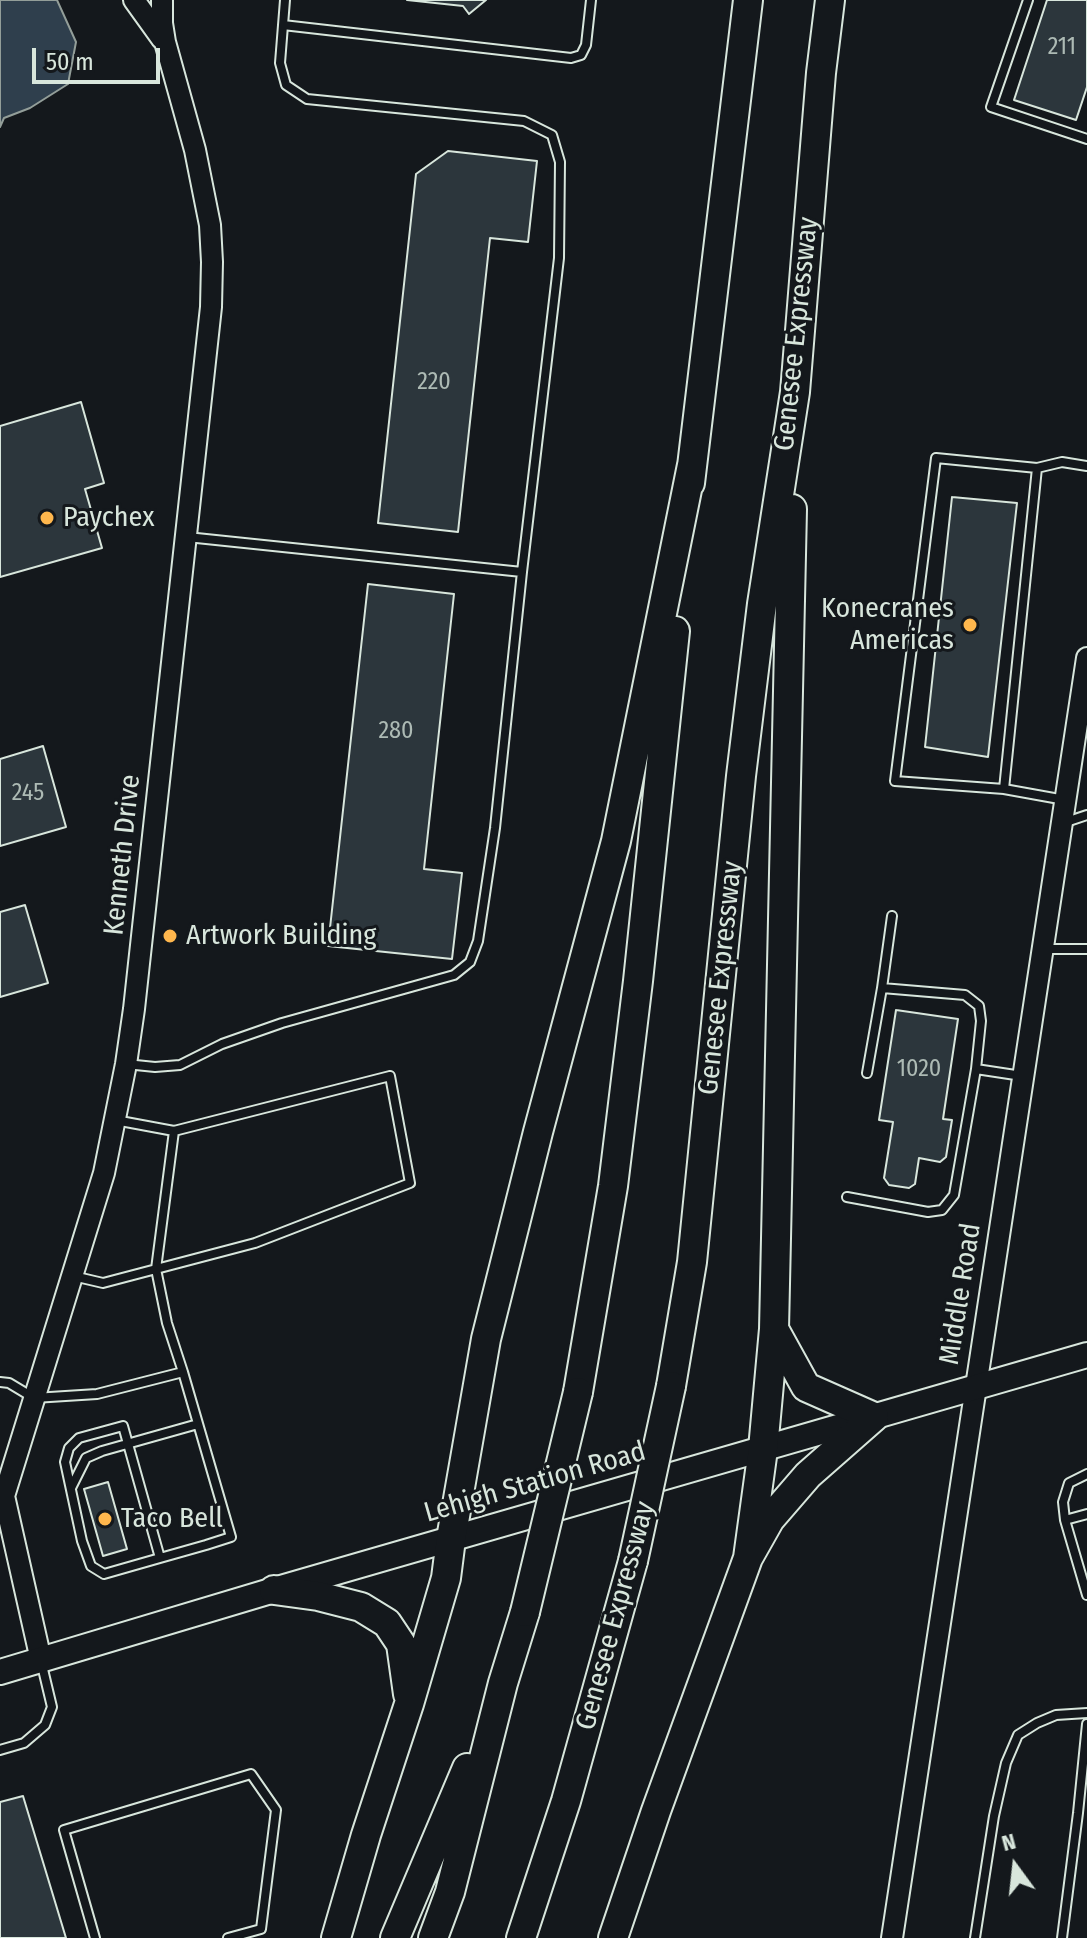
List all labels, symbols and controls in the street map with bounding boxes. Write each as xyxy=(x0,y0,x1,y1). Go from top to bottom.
scale bar xyxy=(36,32,164,82)
house number: 211 xyxy=(1048,33,1076,61)
text: 50 m xyxy=(46,48,94,76)
street label: Genesee Expressway xyxy=(768,215,826,453)
house number: 220 xyxy=(417,368,451,396)
place label: Paychex xyxy=(63,501,154,535)
marker: Paychex xyxy=(38,509,56,527)
place label: Konecranes Americas xyxy=(821,592,954,658)
marker: Konecranes Americas xyxy=(961,616,979,634)
house number: 280 xyxy=(378,717,414,745)
street label: Kenneth Drive xyxy=(98,773,148,937)
house number: 245 xyxy=(12,779,44,807)
street label: Genesee Expressway xyxy=(692,859,750,1097)
place label: Artwork Building xyxy=(186,919,376,953)
marker: Artwork Building xyxy=(161,927,179,945)
house number: 1020 xyxy=(897,1055,941,1083)
street label: Middle Road xyxy=(933,1221,989,1367)
street label: Lehigh Station Road xyxy=(420,1435,650,1531)
street label: Genesee Expressway xyxy=(569,1498,663,1734)
place label: Taco Bell xyxy=(121,1502,223,1536)
marker: Taco Bell xyxy=(96,1510,114,1528)
north arrow xyxy=(975,1826,1055,1906)
text: N xyxy=(999,1828,1019,1857)

